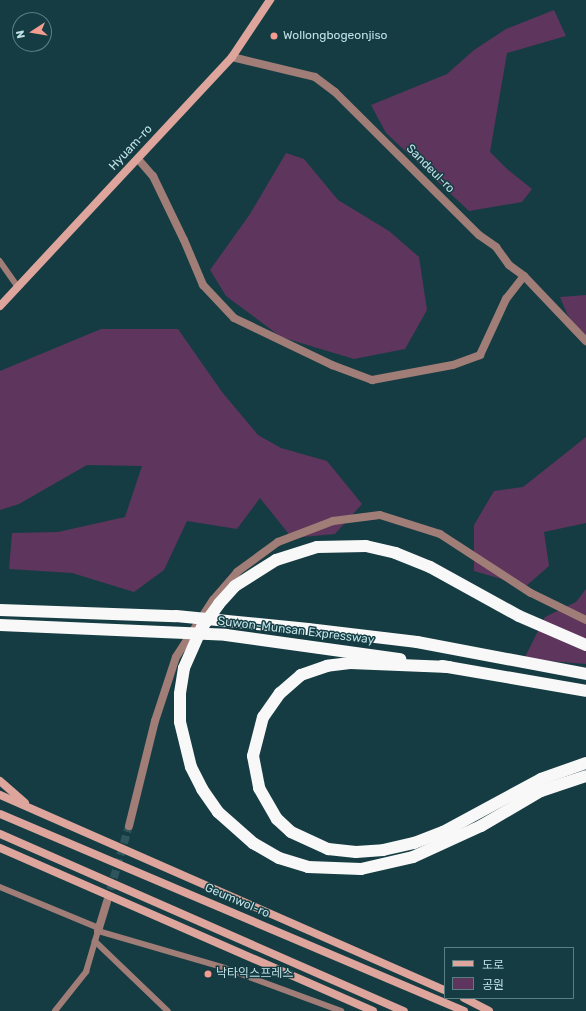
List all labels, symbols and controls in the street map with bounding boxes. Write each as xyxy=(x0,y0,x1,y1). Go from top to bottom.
north arrow xyxy=(12,12,52,52)
text: N xyxy=(14,29,28,40)
place label: Wollongbogeonjiso xyxy=(283,29,387,43)
marker: Wollongbogeonjiso xyxy=(268,30,280,42)
street label: Hyuam-ro xyxy=(106,122,156,174)
street label: Sandeul-ro xyxy=(403,142,457,196)
street label: Suwon-Munsan Expressway xyxy=(217,614,375,648)
street label: Geumwol-ro xyxy=(202,881,272,921)
legend xyxy=(444,947,574,999)
text: 도로 xyxy=(482,958,504,972)
place label: 낙타익스프레스 xyxy=(216,967,293,981)
marker: 낙타익스프레스 xyxy=(203,969,213,979)
text: 공원 xyxy=(482,978,504,992)

